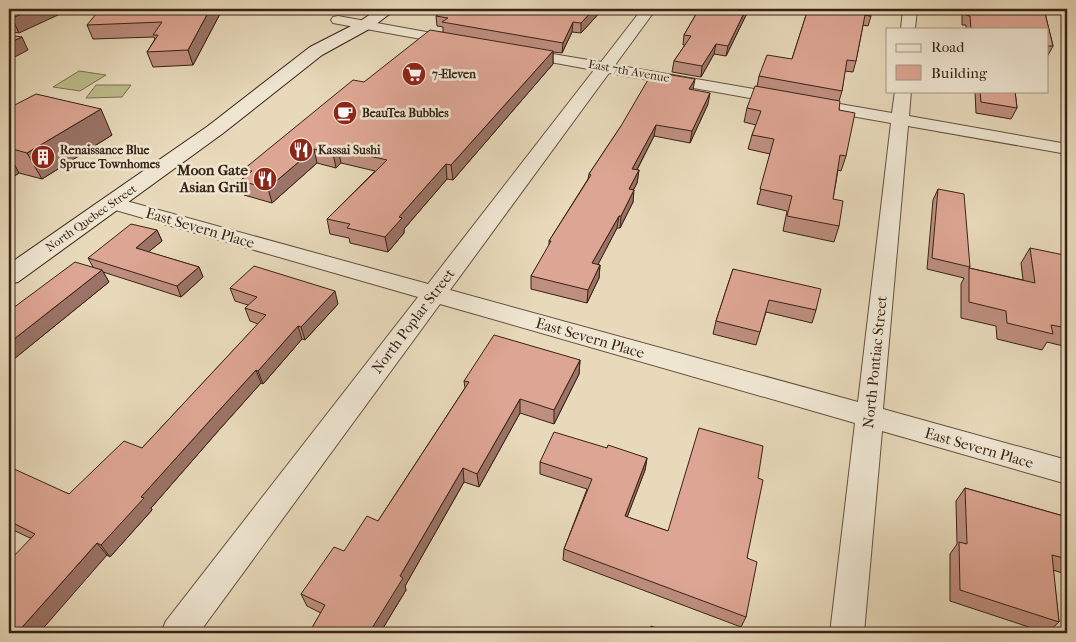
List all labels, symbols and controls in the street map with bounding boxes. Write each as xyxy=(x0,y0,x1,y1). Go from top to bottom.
legend xyxy=(886,28,1048,92)
text: Road xyxy=(931,38,965,56)
street label: East 7th Avenue xyxy=(587,57,671,85)
supermarket icon: 7-Eleven xyxy=(401,61,427,87)
text: Building xyxy=(931,64,988,82)
place label: 7-Eleven xyxy=(431,67,477,81)
cafe icon: BeauTea Bubbles xyxy=(332,100,358,126)
place label: BeauTea Bubbles xyxy=(362,106,449,120)
restaurant icon: Kassai Sushi xyxy=(288,137,314,163)
place label: Renaissance Blue Spruce Townhomes xyxy=(60,143,161,172)
place label: Kassai Sushi xyxy=(318,143,381,157)
building icon: Renaissance Blue Spruce Townhomes xyxy=(30,144,56,170)
place label: Moon Gate Asian Grill xyxy=(176,161,249,196)
restaurant icon: Moon Gate Asian Grill xyxy=(252,166,278,192)
street label: North Quebec Street xyxy=(43,181,140,255)
street label: East Severn Place xyxy=(144,204,257,252)
street label: North Poplar Street xyxy=(368,264,459,377)
street label: North Pontiac Street xyxy=(859,294,891,429)
street label: East Severn Place xyxy=(534,314,647,362)
street label: East Severn Place xyxy=(923,424,1036,472)

